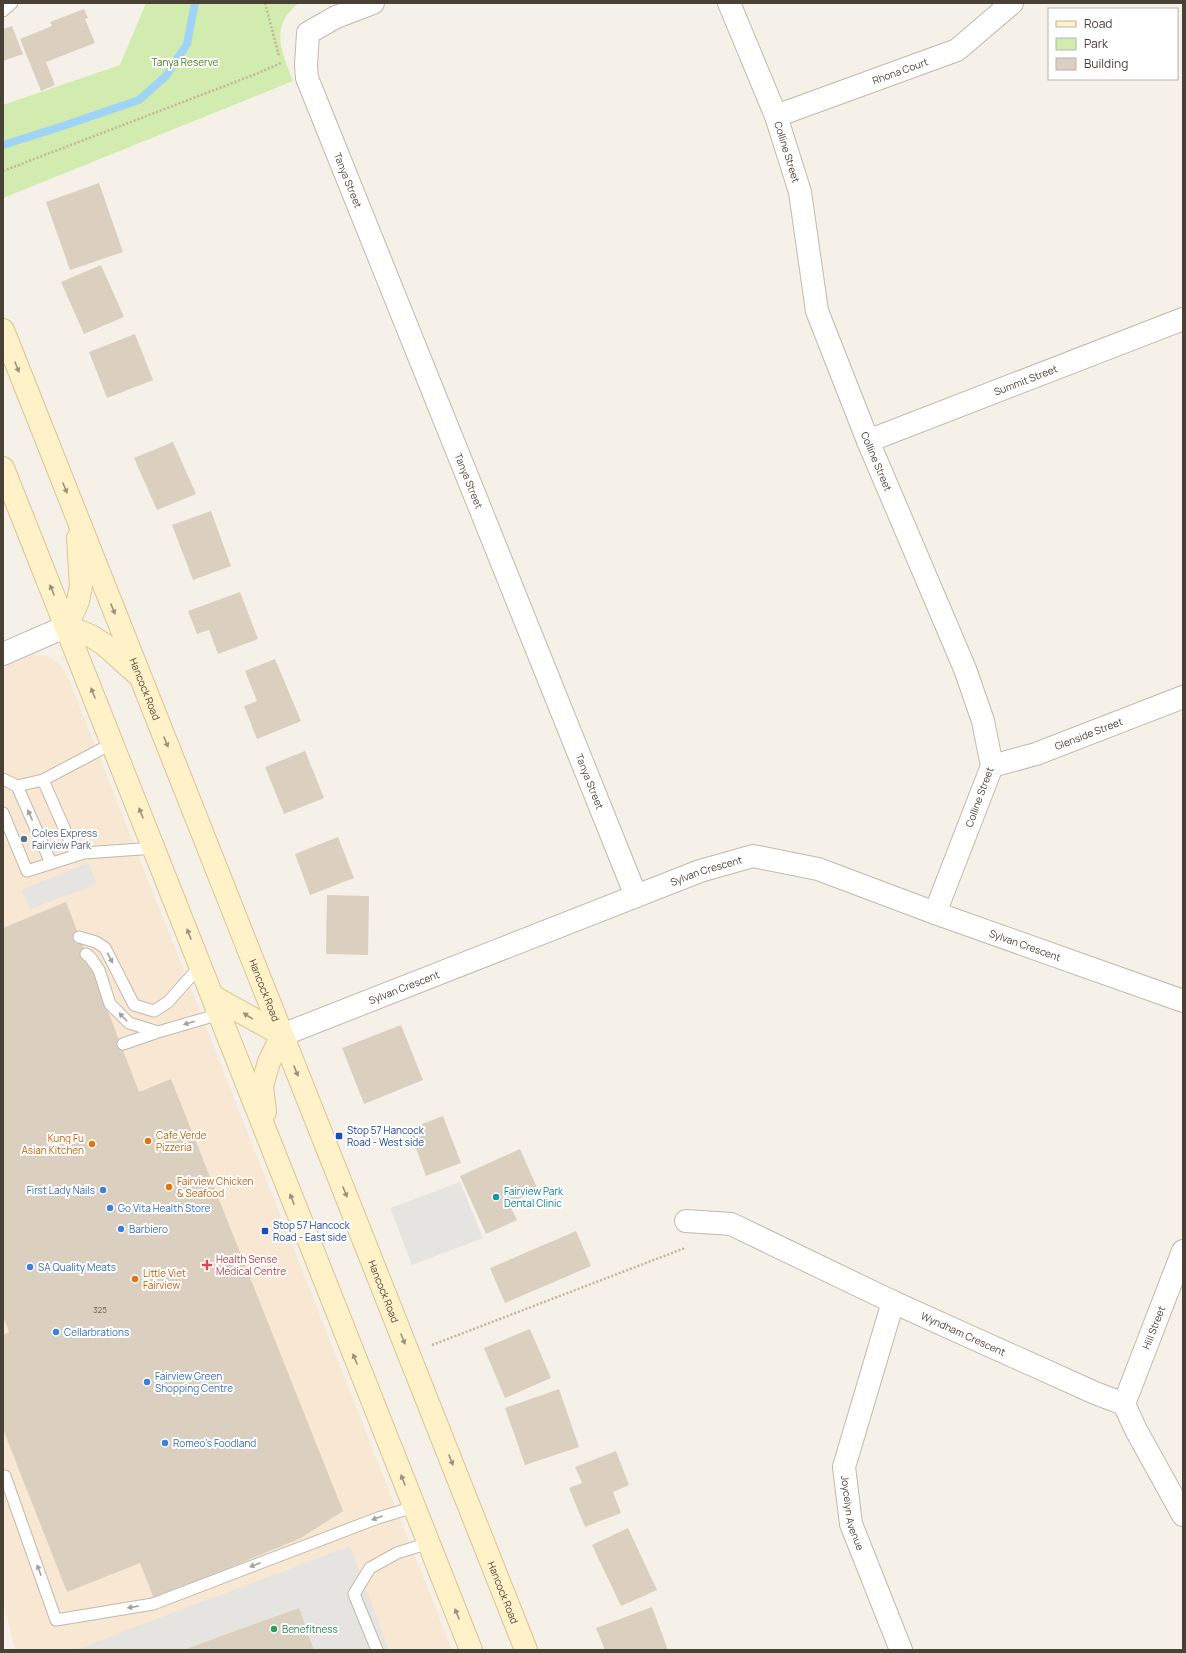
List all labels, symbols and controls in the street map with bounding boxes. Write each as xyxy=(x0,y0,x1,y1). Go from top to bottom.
legend xyxy=(1048,8,1178,80)
text: Road xyxy=(1084,15,1112,32)
text: Park xyxy=(1084,35,1109,52)
street label: Rhona Court xyxy=(870,54,930,87)
park label: Tanya Reserve xyxy=(152,55,219,69)
text: Building xyxy=(1084,55,1128,72)
street label: Colline Street xyxy=(771,120,804,184)
street label: Tanya Street xyxy=(331,150,366,210)
one-way arrow xyxy=(15,361,21,373)
street label: Summit Street xyxy=(992,361,1059,399)
street label: Colline Street xyxy=(858,429,895,493)
street label: Tanya Street xyxy=(452,451,486,511)
one-way arrow xyxy=(63,482,69,494)
one-way arrow xyxy=(49,585,55,596)
one-way arrow xyxy=(110,603,116,614)
street label: Hancock Road xyxy=(127,656,164,722)
one-way arrow xyxy=(90,687,96,698)
street label: Glenside Street xyxy=(1053,714,1125,753)
one-way arrow xyxy=(163,737,169,748)
street label: Tanya Street xyxy=(572,752,607,811)
street label: Colline Street xyxy=(962,765,996,829)
one-way arrow xyxy=(138,807,144,819)
one-way arrow xyxy=(27,809,33,820)
place label: Coles Express Fairview Park xyxy=(32,826,97,852)
marker: Coles Express Fairview Park xyxy=(19,834,29,844)
street label: Sylvan Crescent xyxy=(668,852,744,889)
street label: Sylvan Crescent xyxy=(987,926,1063,964)
one-way arrow xyxy=(186,929,192,940)
one-way arrow xyxy=(107,952,113,963)
street label: Hancock Road xyxy=(246,957,283,1023)
street label: Sylvan Crescent xyxy=(367,967,441,1007)
one-way arrow xyxy=(118,1012,128,1022)
one-way arrow xyxy=(243,1012,253,1020)
one-way arrow xyxy=(183,1020,195,1026)
one-way arrow xyxy=(294,1066,300,1078)
place label: Stop 57 Hancock Road - West side xyxy=(347,1123,425,1149)
place label: Cafe Verde Pizzeria xyxy=(156,1128,207,1154)
place label: Kung Fu Asian Kitchen xyxy=(21,1131,84,1157)
marker: Stop 57 Hancock Road - West side xyxy=(334,1131,344,1141)
marker: Cafe Verde Pizzeria xyxy=(143,1136,153,1146)
marker: Kung Fu Asian Kitchen xyxy=(87,1139,97,1149)
place label: Fairview Chicken & Seafood xyxy=(177,1174,254,1200)
marker: Fairview Chicken & Seafood xyxy=(164,1182,174,1192)
place label: First Lady Nails xyxy=(27,1183,95,1197)
place label: Fairview Park Dental Clinic xyxy=(504,1184,564,1210)
marker: First Lady Nails xyxy=(98,1185,108,1195)
one-way arrow xyxy=(342,1186,348,1198)
marker: Fairview Park Dental Clinic xyxy=(491,1192,501,1202)
one-way arrow xyxy=(289,1193,295,1205)
place label: Go Vita Health Store xyxy=(118,1201,211,1215)
marker: Go Vita Health Store xyxy=(105,1203,115,1213)
place label: Stop 57 Hancock Road - East side xyxy=(273,1218,351,1244)
place label: Barbiero xyxy=(129,1222,168,1236)
marker: Barbiero xyxy=(116,1224,126,1234)
marker: Stop 57 Hancock Road - East side xyxy=(260,1226,270,1236)
place label: Health Sense Medical Centre xyxy=(216,1252,286,1278)
street label: Hancock Road xyxy=(365,1258,403,1325)
marker: Health Sense Medical Centre xyxy=(201,1259,213,1271)
place label: SA Quality Meats xyxy=(38,1260,116,1274)
marker: SA Quality Meats xyxy=(25,1262,35,1272)
place label: Little Viet Fairview xyxy=(143,1266,186,1292)
marker: Little Viet Fairview xyxy=(130,1274,140,1284)
house number: 325 xyxy=(93,1304,107,1315)
street label: Hill Street xyxy=(1139,1304,1168,1351)
street label: Wyndham Crescent xyxy=(919,1309,1008,1359)
place label: Cellarbrations xyxy=(64,1325,129,1339)
marker: Cellarbrations xyxy=(51,1327,61,1337)
one-way arrow xyxy=(400,1333,406,1345)
one-way arrow xyxy=(352,1353,358,1365)
place label: Fairview Green Shopping Centre xyxy=(155,1369,233,1395)
marker: Fairview Green Shopping Centre xyxy=(142,1377,152,1387)
place label: Romeo’s Foodland xyxy=(173,1436,256,1450)
marker: Romeo’s Foodland xyxy=(160,1438,170,1448)
one-way arrow xyxy=(448,1454,454,1466)
one-way arrow xyxy=(400,1474,406,1486)
street label: Joycelyn Avenue xyxy=(838,1475,868,1552)
one-way arrow xyxy=(370,1516,382,1522)
street label: Hancock Road xyxy=(485,1559,522,1626)
one-way arrow xyxy=(249,1562,261,1568)
one-way arrow xyxy=(35,1564,41,1576)
one-way arrow xyxy=(127,1604,139,1610)
one-way arrow xyxy=(453,1607,459,1619)
place label: Benefitness xyxy=(282,1622,338,1636)
marker: Benefitness xyxy=(269,1624,279,1634)

